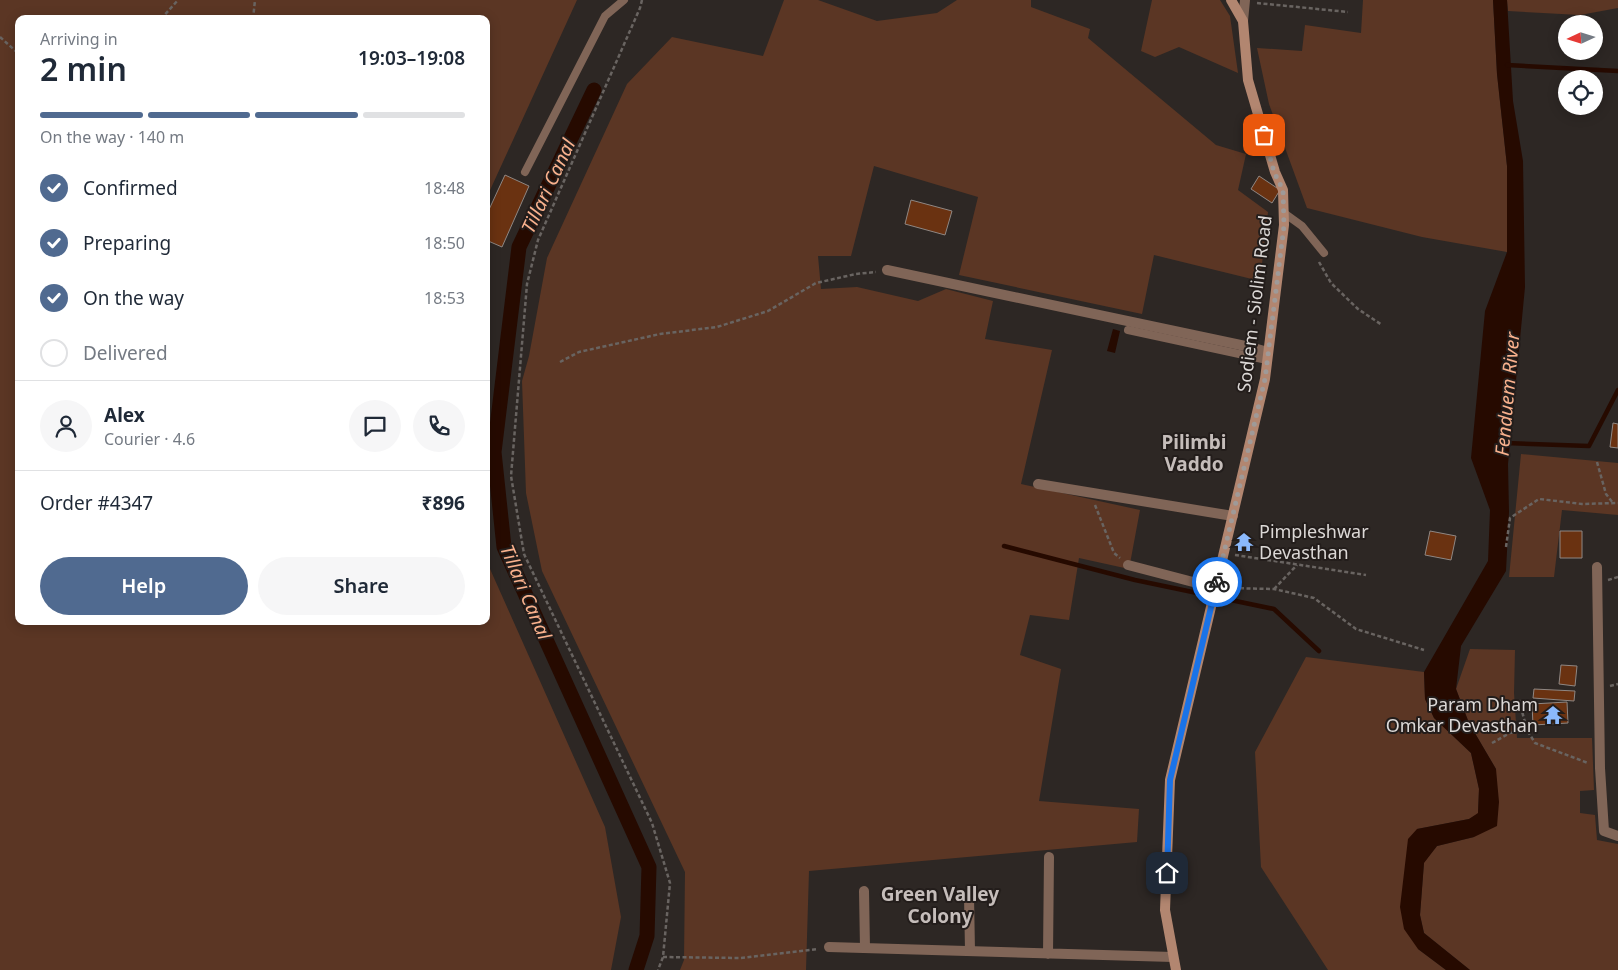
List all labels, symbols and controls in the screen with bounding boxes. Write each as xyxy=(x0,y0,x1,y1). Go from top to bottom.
north arrow xyxy=(1558,15,1602,60)
map controls xyxy=(1558,15,1603,115)
text: Arriving in xyxy=(40,28,118,50)
text: 19:03–19:08 xyxy=(358,45,465,71)
text: 2 min xyxy=(40,47,127,90)
button: locate xyxy=(1558,70,1603,115)
pin xyxy=(1243,114,1285,156)
icon: bag xyxy=(1250,121,1278,149)
text: On the way · 140 m xyxy=(40,126,184,148)
water label: Tillari Canal xyxy=(515,134,582,237)
icon: check xyxy=(40,174,68,202)
text: Confirmed xyxy=(83,175,178,201)
text: 18:48 xyxy=(424,177,465,199)
street label: Sodiem - Siolim Road xyxy=(1231,214,1277,394)
icon: check xyxy=(40,229,68,257)
text: Preparing xyxy=(83,230,171,256)
text: 18:50 xyxy=(424,232,465,254)
icon: check xyxy=(40,284,68,312)
text: On the way xyxy=(83,285,184,311)
text: 18:53 xyxy=(424,287,465,309)
water label: Fenduem River xyxy=(1489,330,1525,457)
text: Delivered xyxy=(83,340,168,366)
button: person xyxy=(40,400,92,452)
button: chat xyxy=(349,400,401,452)
button: phone xyxy=(413,400,465,452)
text: Alex xyxy=(104,402,145,428)
text: Courier · 4.6 xyxy=(104,428,195,450)
district label: Pilimbi Vaddo xyxy=(1161,429,1227,477)
text: Order #4347 xyxy=(40,490,153,516)
text: ₹896 xyxy=(422,490,465,516)
place label: Pimpleshwar Devasthan xyxy=(1259,519,1369,564)
temple icon: Pimpleshwar Devasthan xyxy=(1233,531,1255,553)
water label: Tillari Canal xyxy=(494,540,558,645)
button: Help xyxy=(40,557,248,615)
button: Share xyxy=(258,557,465,615)
courier xyxy=(1192,557,1242,607)
icon: bike xyxy=(1203,568,1231,596)
place label: Param Dham Omkar Devasthan xyxy=(1386,692,1538,737)
temple icon: Param Dham Omkar Devasthan xyxy=(1542,704,1564,726)
pin xyxy=(1146,852,1188,894)
icon: home xyxy=(1153,859,1181,887)
district label: Green Valley Colony xyxy=(881,881,999,929)

